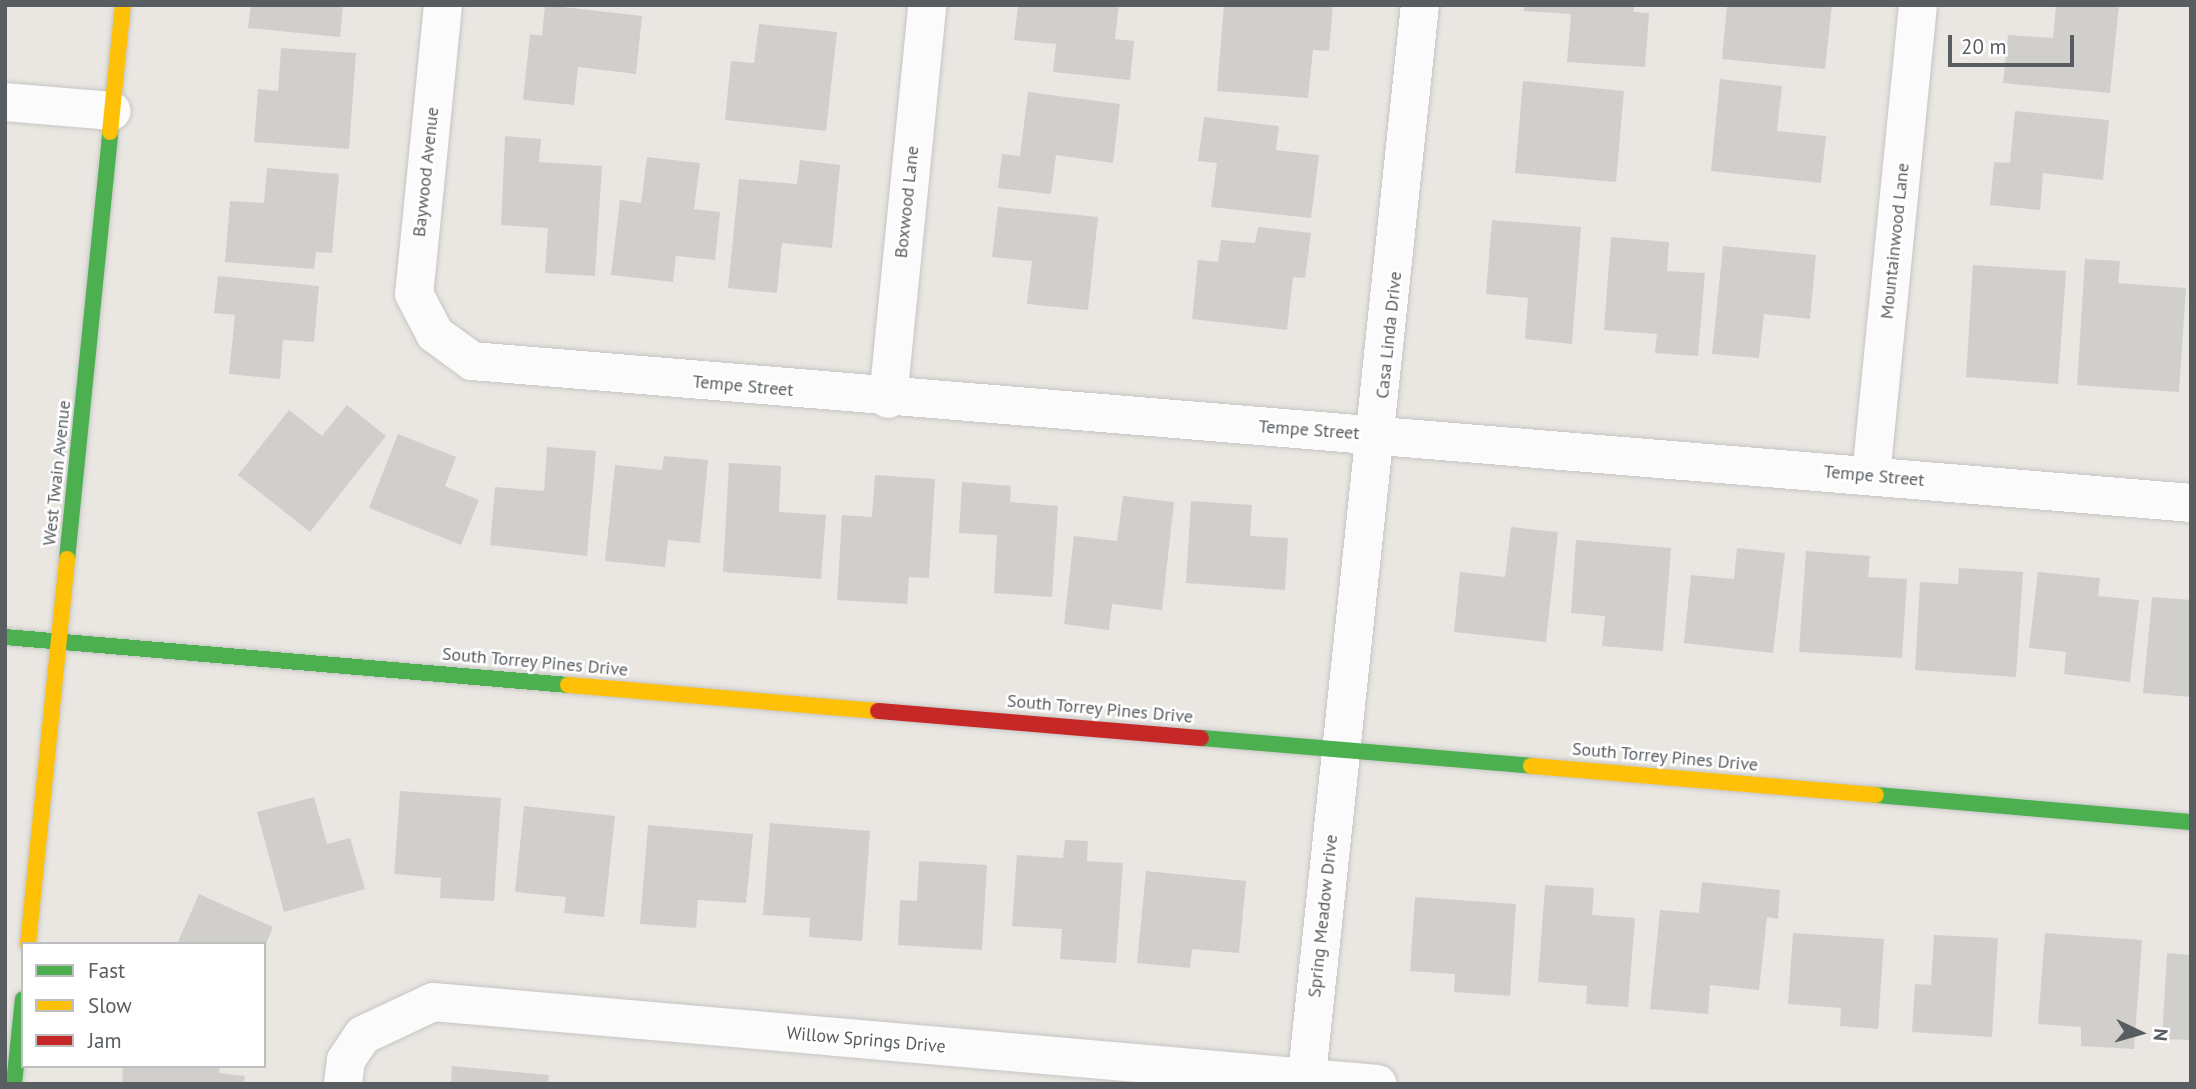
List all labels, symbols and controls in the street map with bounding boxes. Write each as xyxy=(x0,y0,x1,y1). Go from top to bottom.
scale bar xyxy=(1951,21,2077,65)
text: 20 m xyxy=(1961,33,2007,60)
street label: Baywood Avenue xyxy=(408,106,444,238)
street label: Boxwood Lane xyxy=(890,145,924,259)
street label: Mountainwood Lane xyxy=(1876,162,1914,320)
street label: Casa Linda Drive xyxy=(1372,270,1406,400)
street label: Tempe Street xyxy=(692,371,794,401)
street label: West Twain Avenue xyxy=(39,399,75,547)
street label: Tempe Street xyxy=(1258,416,1360,444)
street label: Tempe Street xyxy=(1823,461,1925,491)
street label: South Torrey Pines Drive xyxy=(441,643,629,681)
street label: South Torrey Pines Drive xyxy=(1006,690,1194,728)
street label: South Torrey Pines Drive xyxy=(1571,738,1759,776)
street label: Spring Meadow Drive xyxy=(1304,833,1342,999)
legend xyxy=(21,942,266,1068)
text: Fast xyxy=(88,957,125,984)
text: Slow xyxy=(88,992,132,1019)
north arrow xyxy=(2105,998,2175,1068)
street label: Willow Springs Drive xyxy=(785,1022,947,1058)
text: Jam xyxy=(88,1027,122,1054)
text: N xyxy=(2148,1028,2173,1042)

